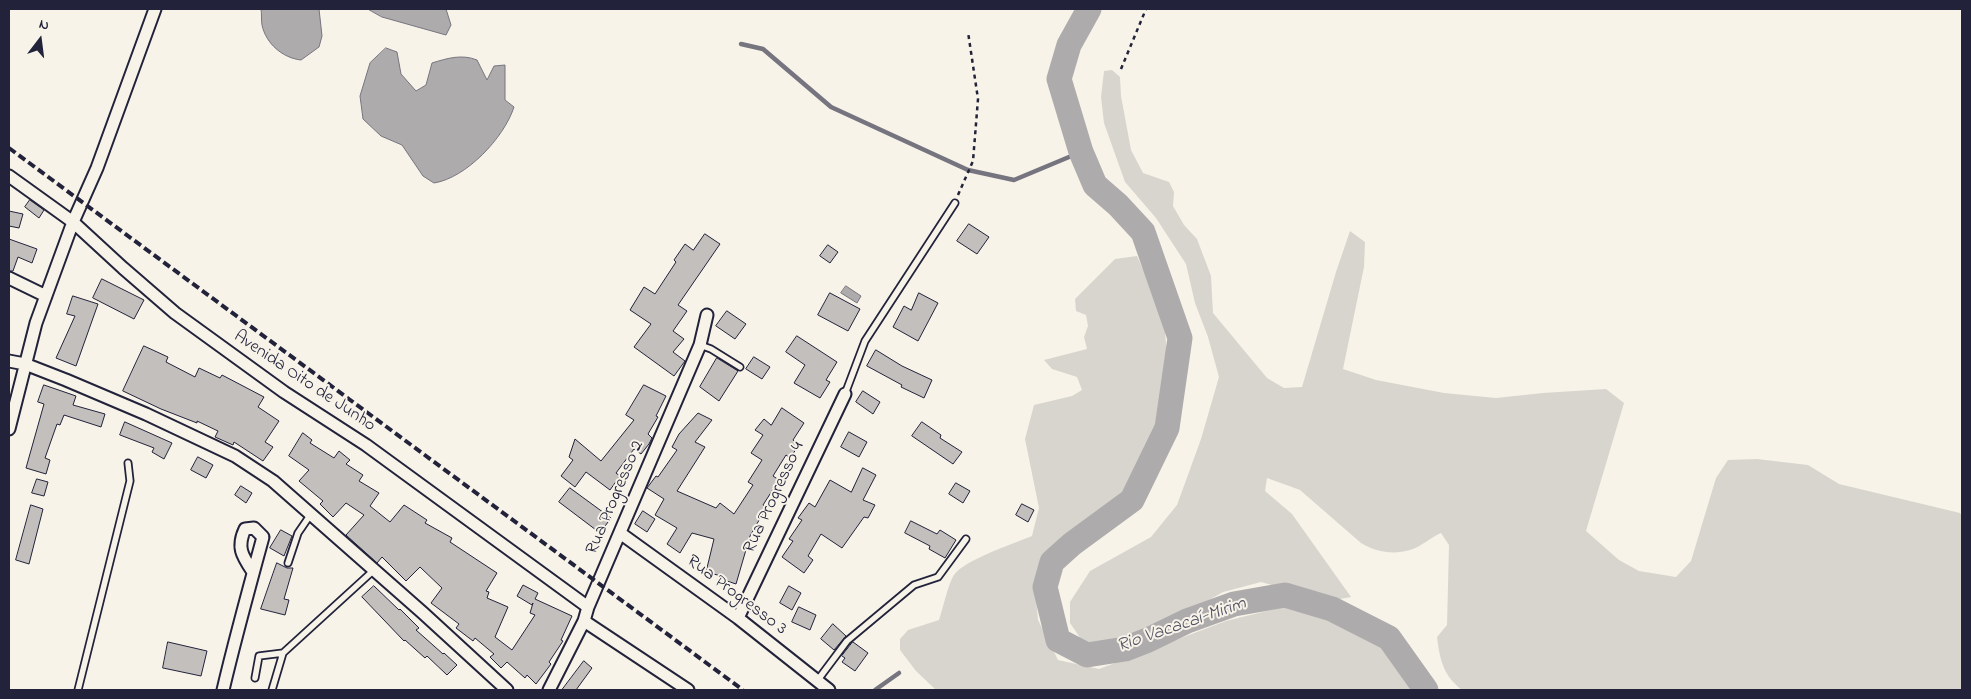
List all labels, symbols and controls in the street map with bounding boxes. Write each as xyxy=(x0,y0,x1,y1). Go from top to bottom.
text: N xyxy=(37,14,51,36)
north arrow xyxy=(15,15,65,65)
street label: Avenida Oito de Junho xyxy=(229,326,379,438)
street label: Rua Progresso 2 xyxy=(582,438,650,558)
street label: Rua Progresso 4 xyxy=(740,439,810,557)
street label: Rua Progresso 3 xyxy=(682,551,790,641)
water label: Rio Vacacaí-Mirim xyxy=(1115,593,1249,659)

